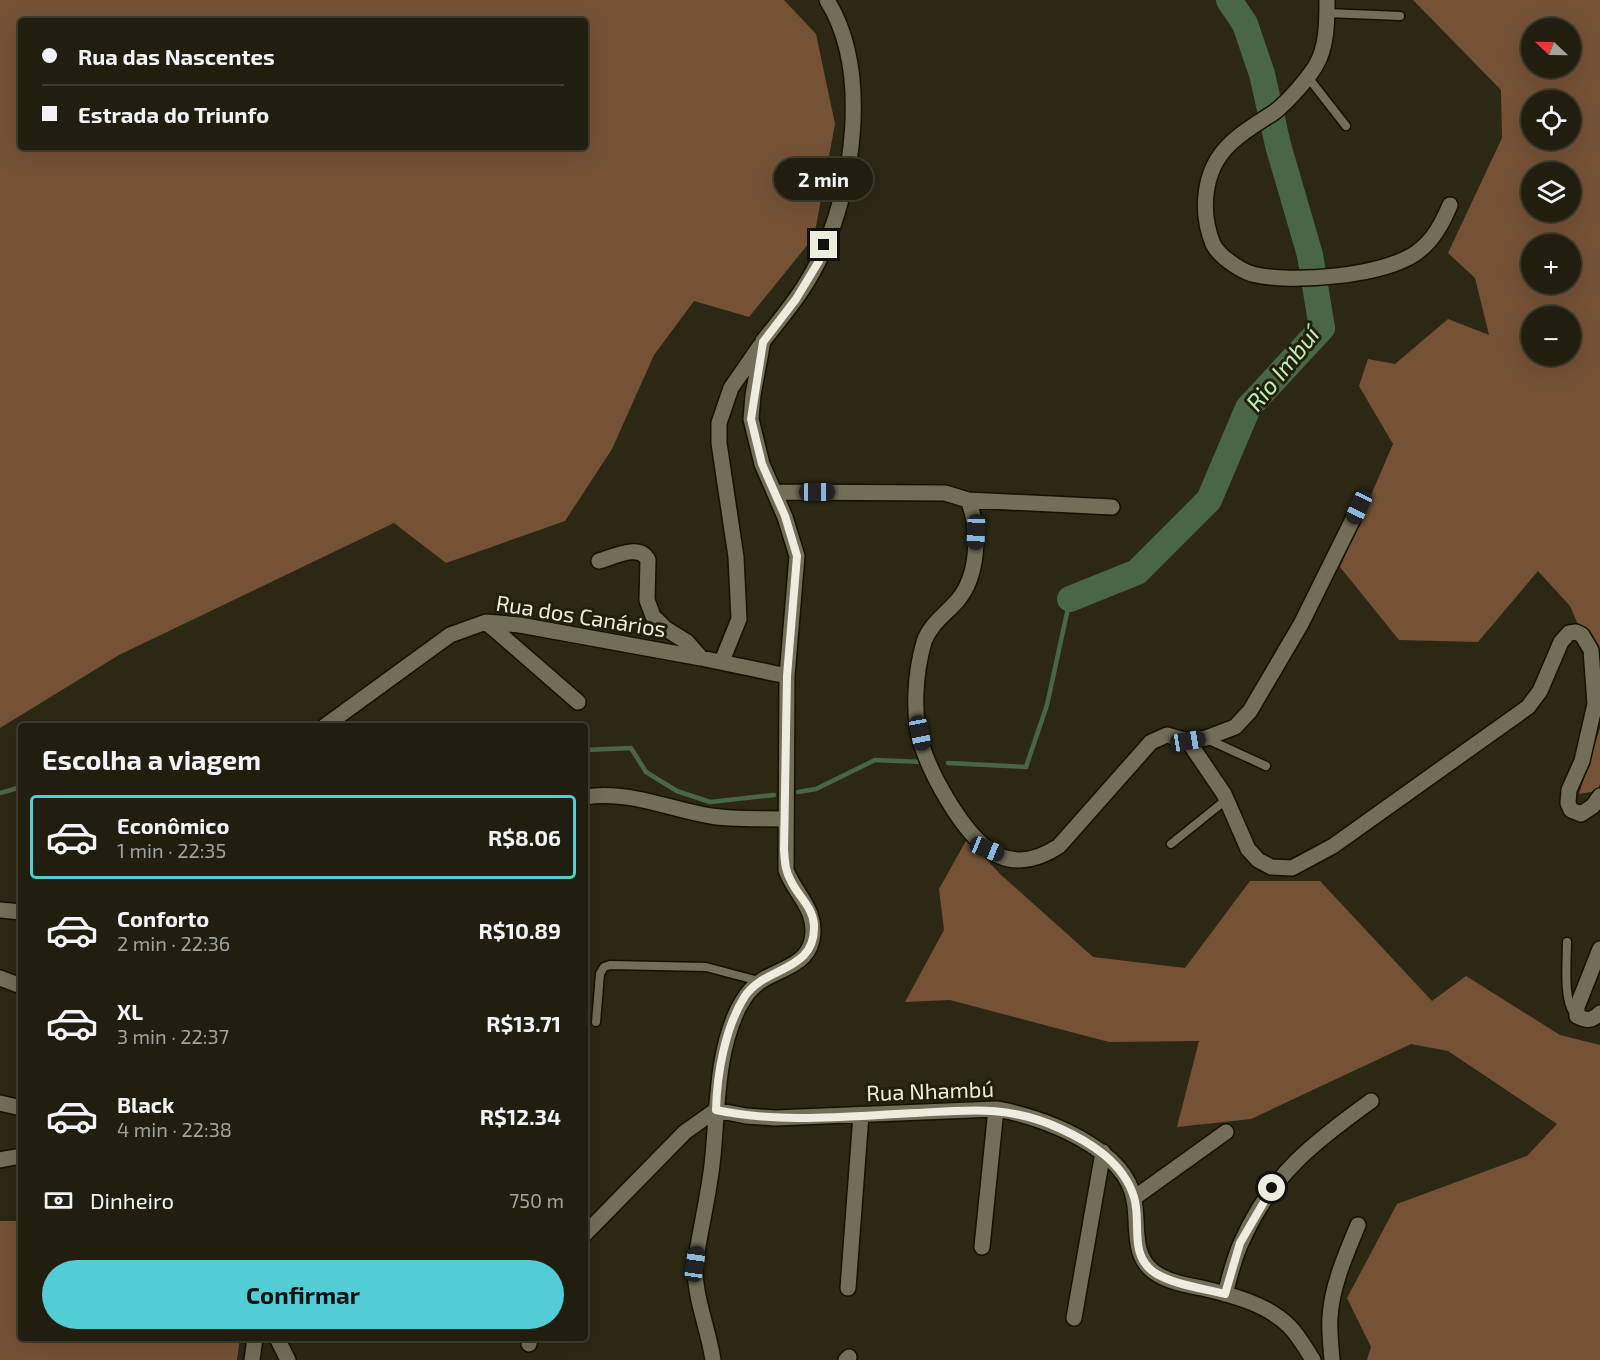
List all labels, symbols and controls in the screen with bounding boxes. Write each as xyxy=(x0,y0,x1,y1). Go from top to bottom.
north arrow xyxy=(1521,18,1581,78)
map controls xyxy=(1521,18,1581,366)
text: Rua das Nascentes xyxy=(78,43,275,69)
button: locate xyxy=(1521,90,1581,150)
text: Estrada do Triunfo xyxy=(78,101,269,127)
callout: 2 min xyxy=(774,158,874,200)
button: layers xyxy=(1521,162,1581,222)
text: 2 min xyxy=(798,167,849,191)
route end xyxy=(810,231,837,258)
button: + xyxy=(1521,234,1581,294)
button: − xyxy=(1521,306,1581,366)
water label: Rio Imbuí xyxy=(1239,318,1326,416)
car xyxy=(799,483,835,501)
car xyxy=(1343,487,1375,527)
car xyxy=(966,514,986,550)
street label: Rua dos Canários xyxy=(494,589,668,641)
car xyxy=(908,714,932,752)
car xyxy=(1169,729,1207,753)
text: Escolha a viagem xyxy=(42,743,261,775)
icon: car xyxy=(45,810,99,864)
text: Econômico xyxy=(117,812,229,838)
text: R$8.06 xyxy=(488,824,561,850)
car xyxy=(967,834,1007,864)
text: 1 min · 22:35 xyxy=(117,838,226,862)
icon: car xyxy=(45,903,99,957)
text: Conforto xyxy=(117,905,209,931)
text: R$10.89 xyxy=(479,917,561,943)
text: 2 min · 22:36 xyxy=(117,931,230,955)
icon: car xyxy=(45,996,99,1050)
text: XL xyxy=(117,998,143,1024)
text: R$13.71 xyxy=(486,1010,561,1036)
text: 3 min · 22:37 xyxy=(117,1024,229,1048)
street label: Rua Nhambú xyxy=(866,1075,994,1105)
icon: car xyxy=(45,1089,99,1143)
text: Black xyxy=(117,1091,174,1117)
text: R$12.34 xyxy=(480,1103,561,1129)
text: 4 min · 22:38 xyxy=(117,1117,232,1141)
route start xyxy=(1258,1174,1285,1201)
icon: cash xyxy=(42,1184,75,1217)
text: Dinheiro xyxy=(90,1187,174,1213)
text: 750 m xyxy=(509,1188,564,1212)
car xyxy=(684,1245,706,1283)
button: Confirmar xyxy=(42,1260,564,1329)

